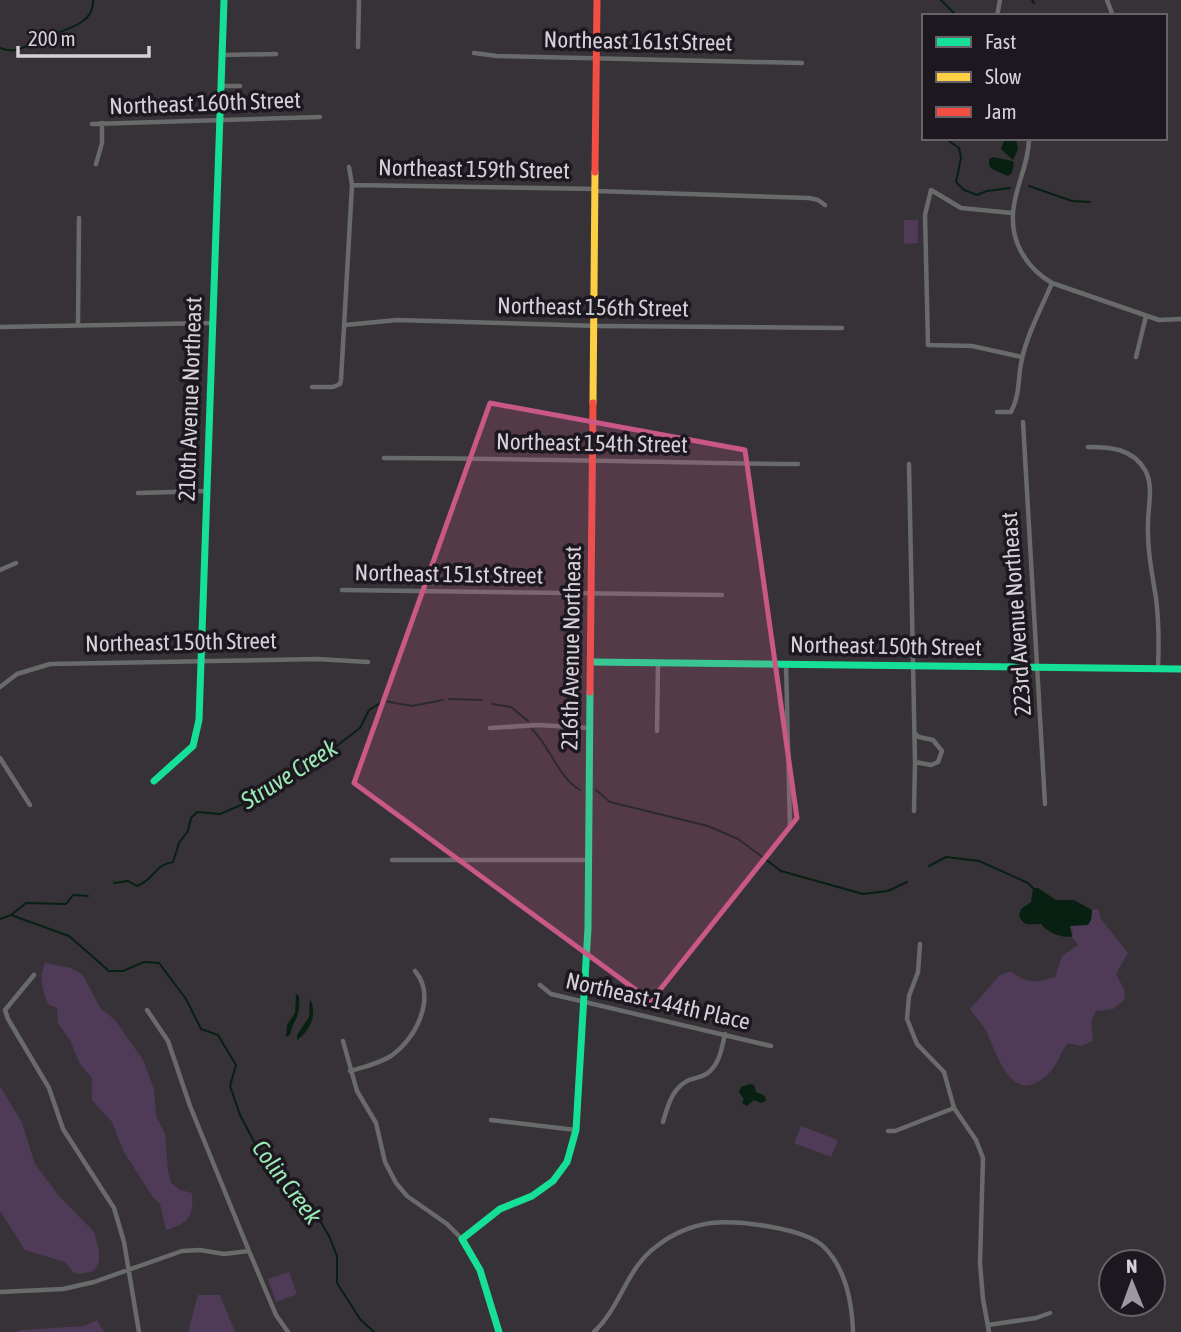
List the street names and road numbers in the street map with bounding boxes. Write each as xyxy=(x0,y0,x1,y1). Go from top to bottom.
street label: Northeast 161st Street xyxy=(544,26,732,56)
street label: Northeast 160th Street xyxy=(109,87,301,119)
street label: Northeast 159th Street xyxy=(378,154,570,184)
street label: Northeast 156th Street xyxy=(497,292,689,322)
street label: 210th Avenue Northeast xyxy=(173,296,207,502)
street label: Northeast 154th Street xyxy=(496,428,688,458)
street label: 223rd Avenue Northeast xyxy=(996,511,1036,717)
street label: 216th Avenue Northeast xyxy=(556,545,586,751)
street label: Northeast 151st Street xyxy=(355,559,543,589)
street label: Northeast 150th Street xyxy=(85,627,277,657)
street label: Northeast 150th Street xyxy=(790,631,982,661)
street label: Northeast 144th Place xyxy=(563,967,753,1035)

